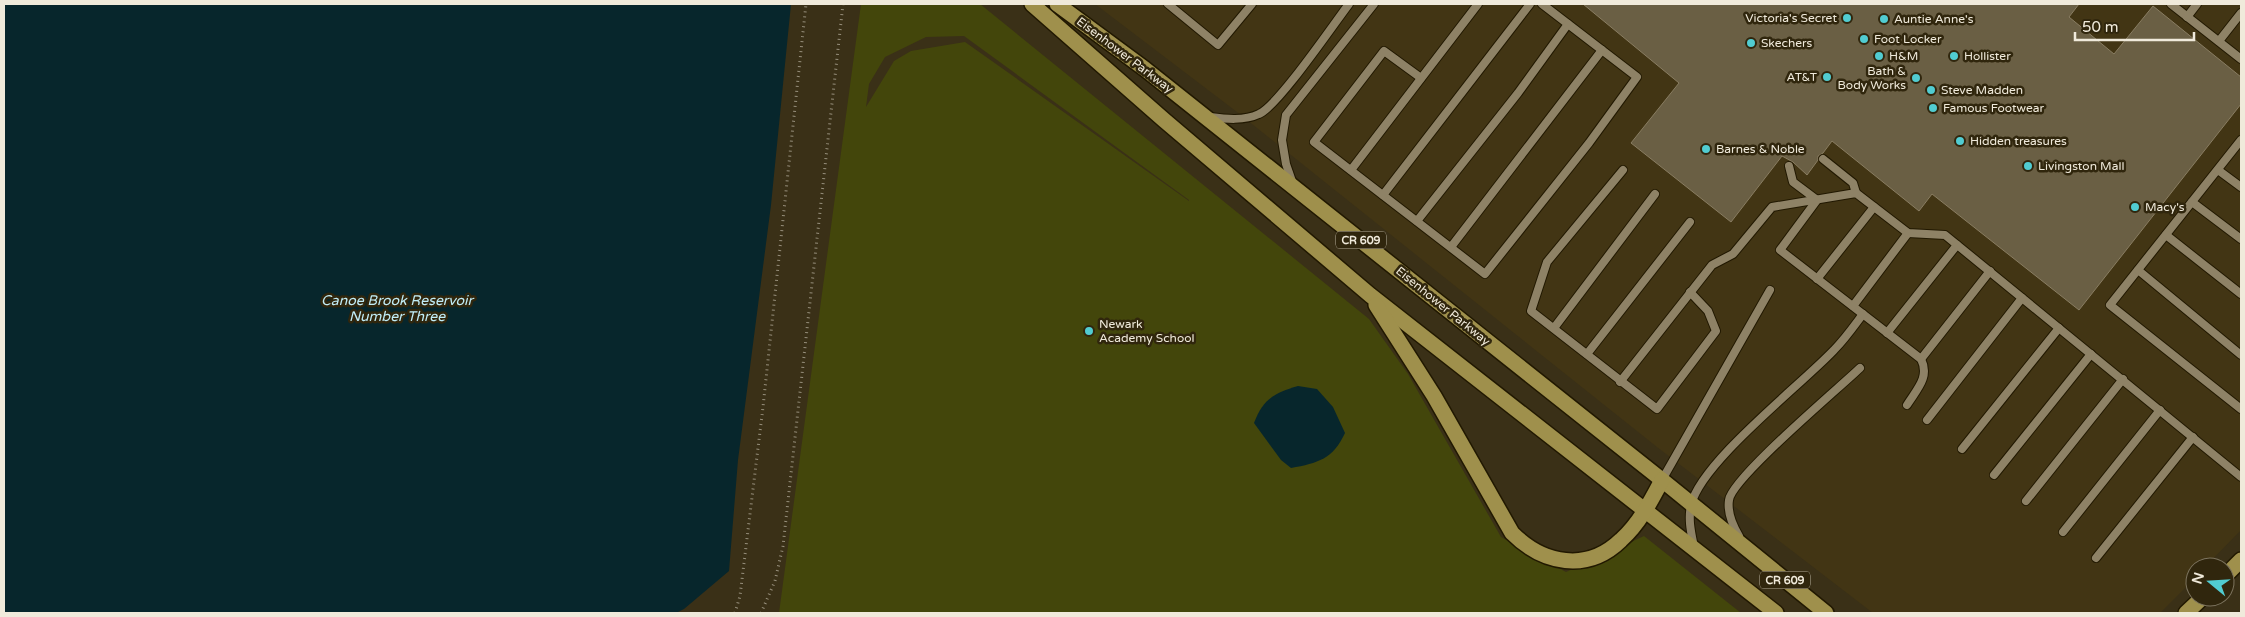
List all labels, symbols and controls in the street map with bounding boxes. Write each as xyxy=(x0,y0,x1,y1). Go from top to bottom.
scale bar xyxy=(2075,10,2194,42)
place label: Victoria's Secret xyxy=(1745,11,1837,25)
marker: Victoria's Secret xyxy=(1841,12,1853,24)
place label: Auntie Anne's xyxy=(1894,12,1974,26)
marker: Auntie Anne's xyxy=(1878,13,1890,25)
street label: Eisenhower Parkway xyxy=(1074,14,1176,96)
text: 50 m xyxy=(2082,18,2119,36)
place label: Foot Locker xyxy=(1874,32,1942,46)
marker: Foot Locker xyxy=(1858,33,1870,45)
place label: Skechers xyxy=(1761,36,1813,50)
marker: Skechers xyxy=(1745,37,1757,49)
place label: H&M xyxy=(1889,49,1918,63)
place label: Hollister xyxy=(1964,49,2011,63)
marker: H&M xyxy=(1873,50,1885,62)
marker: Hollister xyxy=(1948,50,1960,62)
place label: Bath & Body Works xyxy=(1838,64,1906,92)
place label: AT&T xyxy=(1786,70,1818,84)
marker: AT&T xyxy=(1821,71,1833,83)
marker: Bath & Body Works xyxy=(1910,72,1922,84)
place label: Steve Madden xyxy=(1941,83,2023,97)
marker: Steve Madden xyxy=(1925,84,1937,96)
place label: Famous Footwear xyxy=(1943,101,2044,115)
marker: Famous Footwear xyxy=(1927,102,1939,114)
place label: Hidden treasures xyxy=(1970,134,2067,148)
marker: Hidden treasures xyxy=(1954,135,1966,147)
place label: Barnes & Noble xyxy=(1716,142,1805,156)
marker: Barnes & Noble xyxy=(1700,143,1712,155)
place label: Livingston Mall xyxy=(2038,159,2124,173)
marker: Livingston Mall xyxy=(2022,160,2034,172)
place label: Macy's xyxy=(2145,200,2185,214)
marker: Macy's xyxy=(2129,201,2141,213)
road number: CR 609 xyxy=(1336,232,1386,248)
street label: Eisenhower Parkway xyxy=(1393,264,1493,349)
water label: Canoe Brook Reservoir Number Three xyxy=(321,292,475,325)
place label: Newark Academy School xyxy=(1099,317,1194,345)
marker: Newark Academy School xyxy=(1083,325,1095,337)
north arrow xyxy=(2185,557,2235,607)
text: N xyxy=(2188,570,2208,586)
road number: CR 609 xyxy=(1760,572,1810,588)

